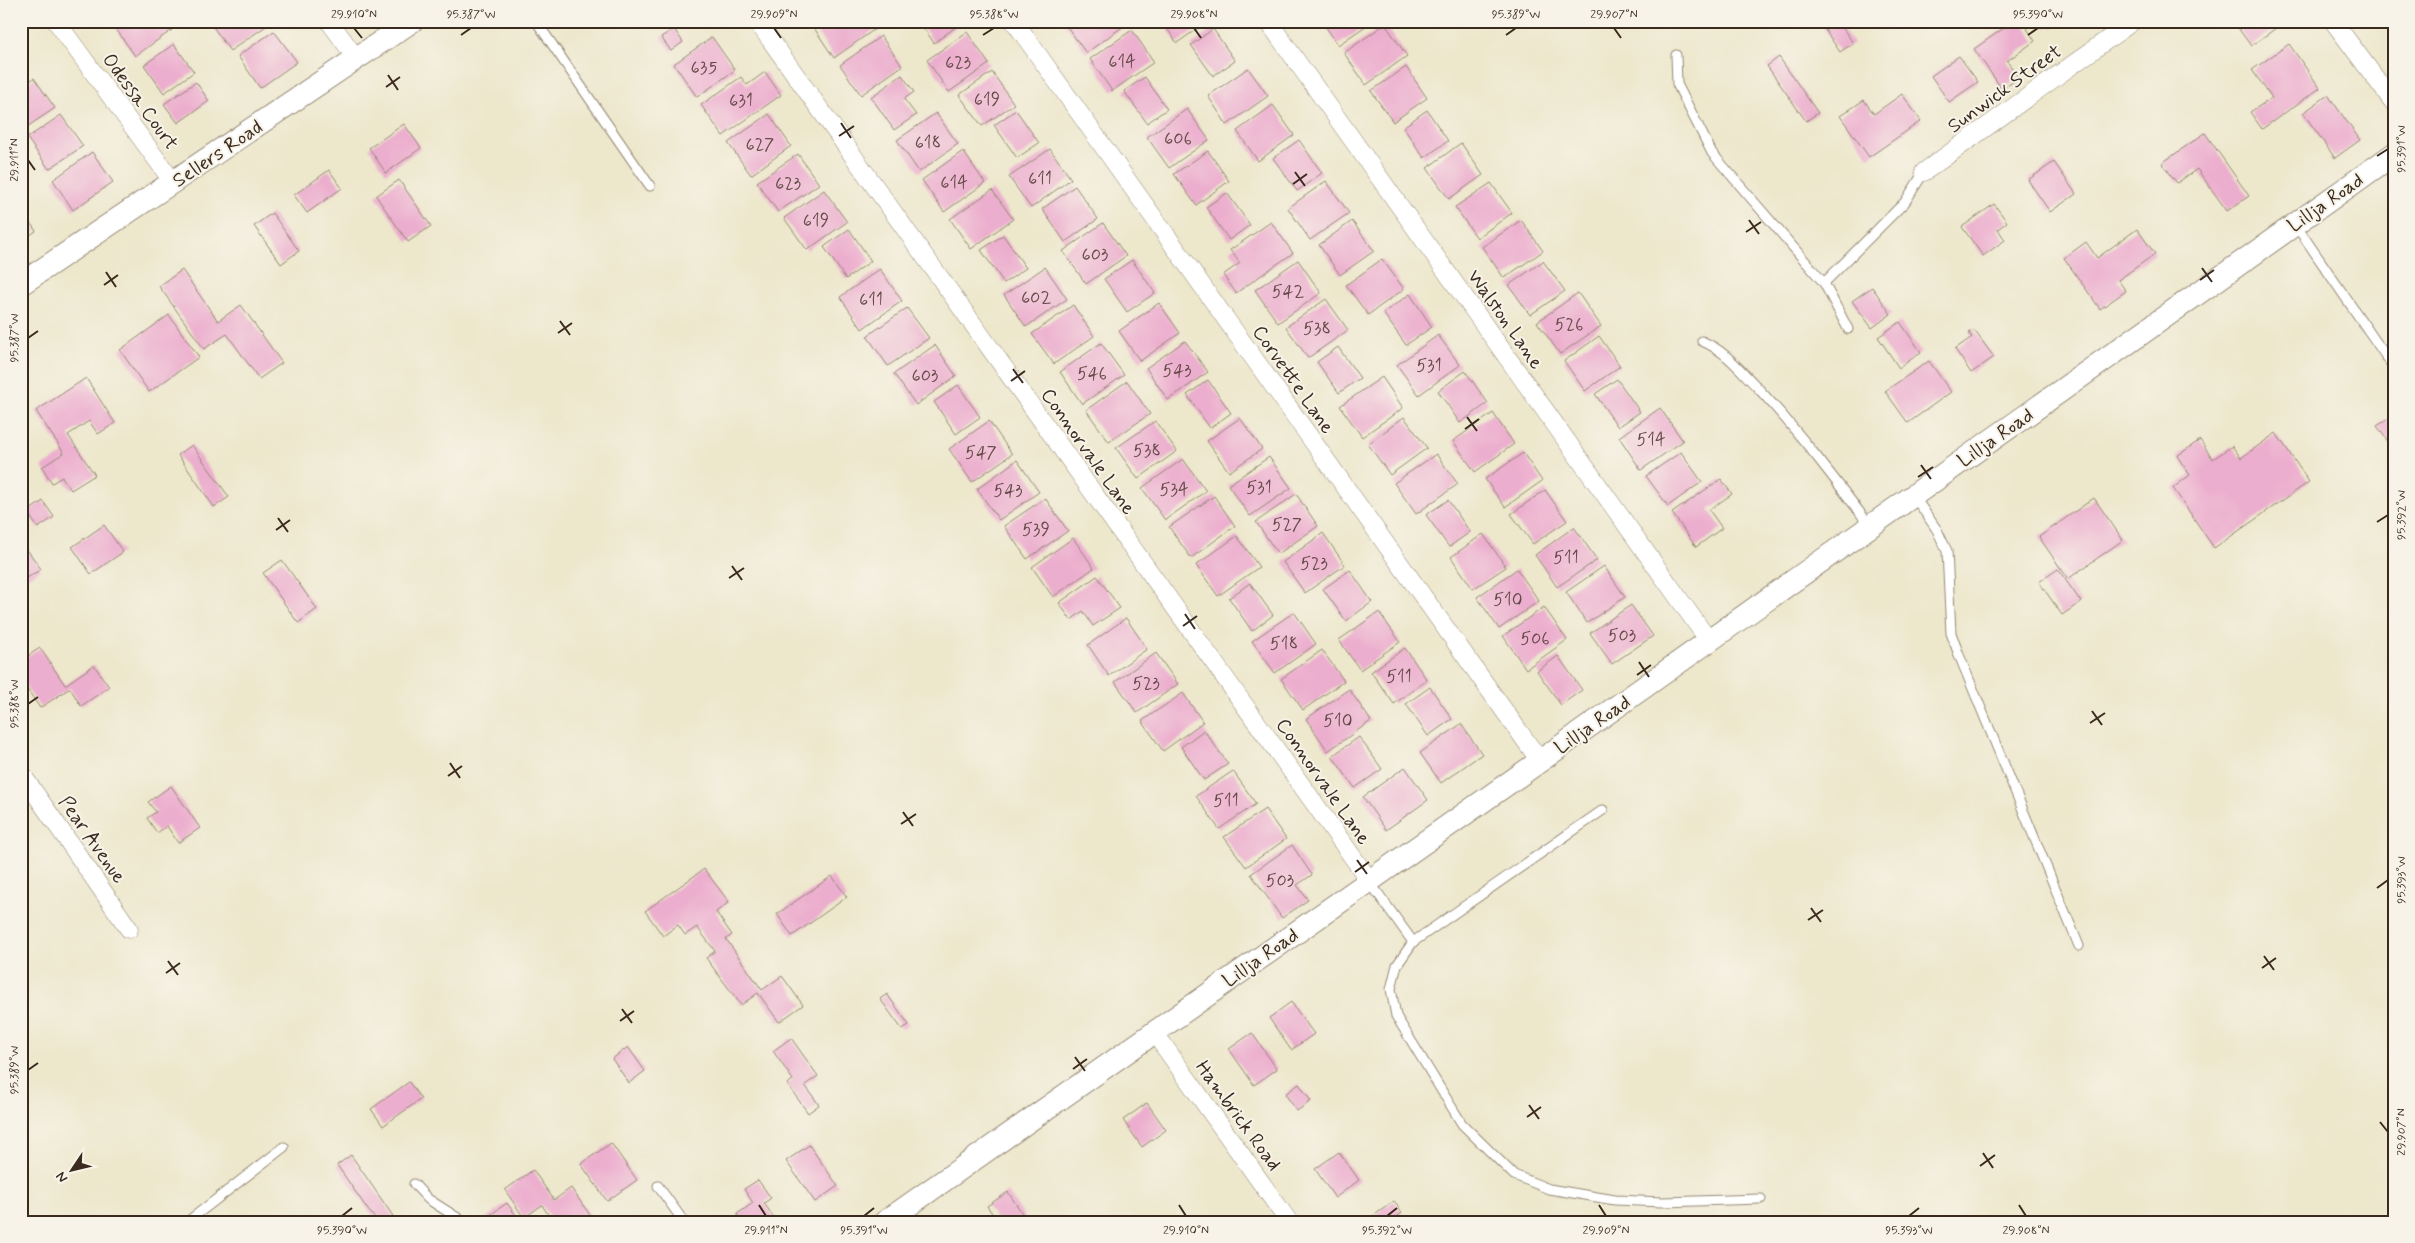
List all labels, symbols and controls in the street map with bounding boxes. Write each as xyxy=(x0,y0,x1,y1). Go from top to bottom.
text: 29.910°N xyxy=(331,7,377,23)
text: 95.387°W xyxy=(447,7,495,23)
text: 29.909°N xyxy=(751,7,797,23)
text: 95.388°W xyxy=(970,7,1018,23)
text: 29.908°N xyxy=(1170,7,1218,23)
text: 95.389°W xyxy=(1492,7,1540,23)
text: 29.907°N xyxy=(1590,7,1638,23)
text: 95.390°W xyxy=(2013,7,2063,23)
street label: Sunwick Street xyxy=(1942,39,2068,140)
street label: Odessa Court xyxy=(95,48,184,156)
house number: 614 xyxy=(1108,50,1136,74)
house number: 623 xyxy=(945,51,971,75)
house number: 635 xyxy=(691,56,717,80)
house number: 619 xyxy=(974,88,1000,112)
house number: 631 xyxy=(729,89,753,113)
street label: Sellers Road xyxy=(167,114,268,194)
text: 95.391°W xyxy=(2394,125,2410,173)
house number: 606 xyxy=(1164,127,1192,151)
house number: 618 xyxy=(915,131,941,155)
house number: 627 xyxy=(746,133,774,157)
text: 29.911°N xyxy=(7,138,23,182)
house number: 611 xyxy=(1028,167,1052,191)
street label: Lillja Road xyxy=(2282,167,2369,239)
house number: 614 xyxy=(940,171,968,195)
house number: 623 xyxy=(775,172,801,196)
house number: 619 xyxy=(803,209,829,233)
house number: 603 xyxy=(1082,243,1108,267)
street label: Walston Lane xyxy=(1460,265,1549,375)
house number: 542 xyxy=(1272,280,1304,304)
house number: 602 xyxy=(1021,286,1051,310)
house number: 611 xyxy=(859,288,883,312)
house number: 526 xyxy=(1555,313,1583,337)
text: 95.387°W xyxy=(7,314,23,362)
house number: 538 xyxy=(1303,317,1331,341)
street label: Corvette Lane xyxy=(1245,320,1340,440)
house number: 531 xyxy=(1416,354,1442,378)
house number: 543 xyxy=(1162,359,1192,383)
house number: 546 xyxy=(1077,362,1107,386)
house number: 603 xyxy=(912,364,938,388)
street label: Connorvale Lane xyxy=(1034,383,1141,521)
street label: Lillja Road xyxy=(1952,402,2039,474)
house number: 514 xyxy=(1636,428,1666,452)
house number: 538 xyxy=(1133,439,1161,463)
house number: 547 xyxy=(965,441,997,465)
house number: 531 xyxy=(1246,476,1272,500)
house number: 534 xyxy=(1159,478,1189,502)
house number: 543 xyxy=(993,479,1023,503)
text: 95.392°W xyxy=(2394,490,2410,540)
house number: 527 xyxy=(1272,513,1302,537)
house number: 539 xyxy=(1022,518,1050,542)
house number: 511 xyxy=(1553,546,1579,570)
house number: 523 xyxy=(1300,552,1328,576)
house number: 510 xyxy=(1493,588,1523,612)
house number: 503 xyxy=(1608,624,1636,648)
house number: 506 xyxy=(1520,627,1550,651)
house number: 518 xyxy=(1270,632,1298,656)
house number: 511 xyxy=(1386,665,1412,689)
house number: 523 xyxy=(1132,672,1160,696)
text: 95.388°W xyxy=(7,680,23,728)
street label: Lillja Road xyxy=(1549,689,1636,761)
house number: 510 xyxy=(1323,709,1353,733)
street label: Connorvale Lane xyxy=(1269,713,1376,851)
house number: 511 xyxy=(1213,789,1239,813)
street label: Pear Avenue xyxy=(52,791,132,889)
text: 95.393°W xyxy=(2394,856,2410,904)
house number: 503 xyxy=(1266,869,1294,893)
street label: Lillja Road xyxy=(1217,922,1304,994)
text: 95.389°W xyxy=(7,1046,23,1094)
street label: Hambrick Road xyxy=(1189,1055,1287,1176)
text: 29.907°N xyxy=(2394,1108,2410,1156)
north arrow xyxy=(48,1146,98,1196)
text: N xyxy=(52,1168,72,1186)
text: 95.390°W xyxy=(317,1223,367,1239)
text: 29.911°N xyxy=(744,1223,788,1239)
text: 95.391°W xyxy=(840,1223,888,1239)
text: 29.910°N xyxy=(1163,1223,1209,1239)
text: 95.392°W xyxy=(1362,1223,1412,1239)
text: 29.909°N xyxy=(1583,1223,1629,1239)
text: 95.393°W xyxy=(1885,1223,1933,1239)
text: 29.908°N xyxy=(2002,1223,2050,1239)

